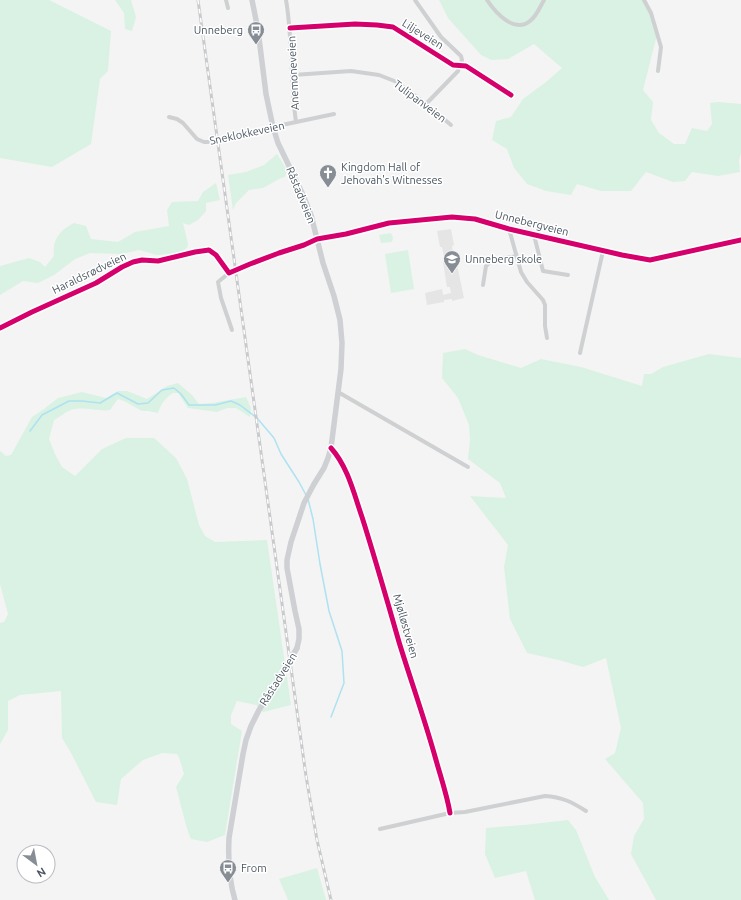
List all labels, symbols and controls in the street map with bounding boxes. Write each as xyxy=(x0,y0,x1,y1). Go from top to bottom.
street label: Liljeveien xyxy=(400,17,446,51)
bus stop icon: Unneberg xyxy=(246,20,266,45)
place label: Unneberg xyxy=(194,24,243,36)
street label: Anemoneveien xyxy=(285,36,301,110)
street label: Tulipanveien xyxy=(391,77,449,125)
street label: Sneklokkeveien xyxy=(208,119,286,147)
place label: Kingdom Hall of Jehovah's Witnesses xyxy=(341,161,443,186)
church icon: Kingdom Hall of Jehovah's Witnesses xyxy=(318,163,338,188)
street label: Råstadveien xyxy=(284,165,318,225)
street label: Unnebergveien xyxy=(494,208,570,238)
school or university icon: Unneberg skole xyxy=(442,249,462,274)
street label: Haraldsrødveien xyxy=(50,250,128,296)
place label: Unneberg skole xyxy=(465,253,542,265)
street label: Mjølløstveien xyxy=(391,592,421,660)
street label: Råstadveien xyxy=(257,650,299,708)
north arrow xyxy=(16,844,56,884)
bus stop icon: From xyxy=(218,858,238,883)
place label: From xyxy=(241,862,267,874)
text: N xyxy=(35,865,48,880)

